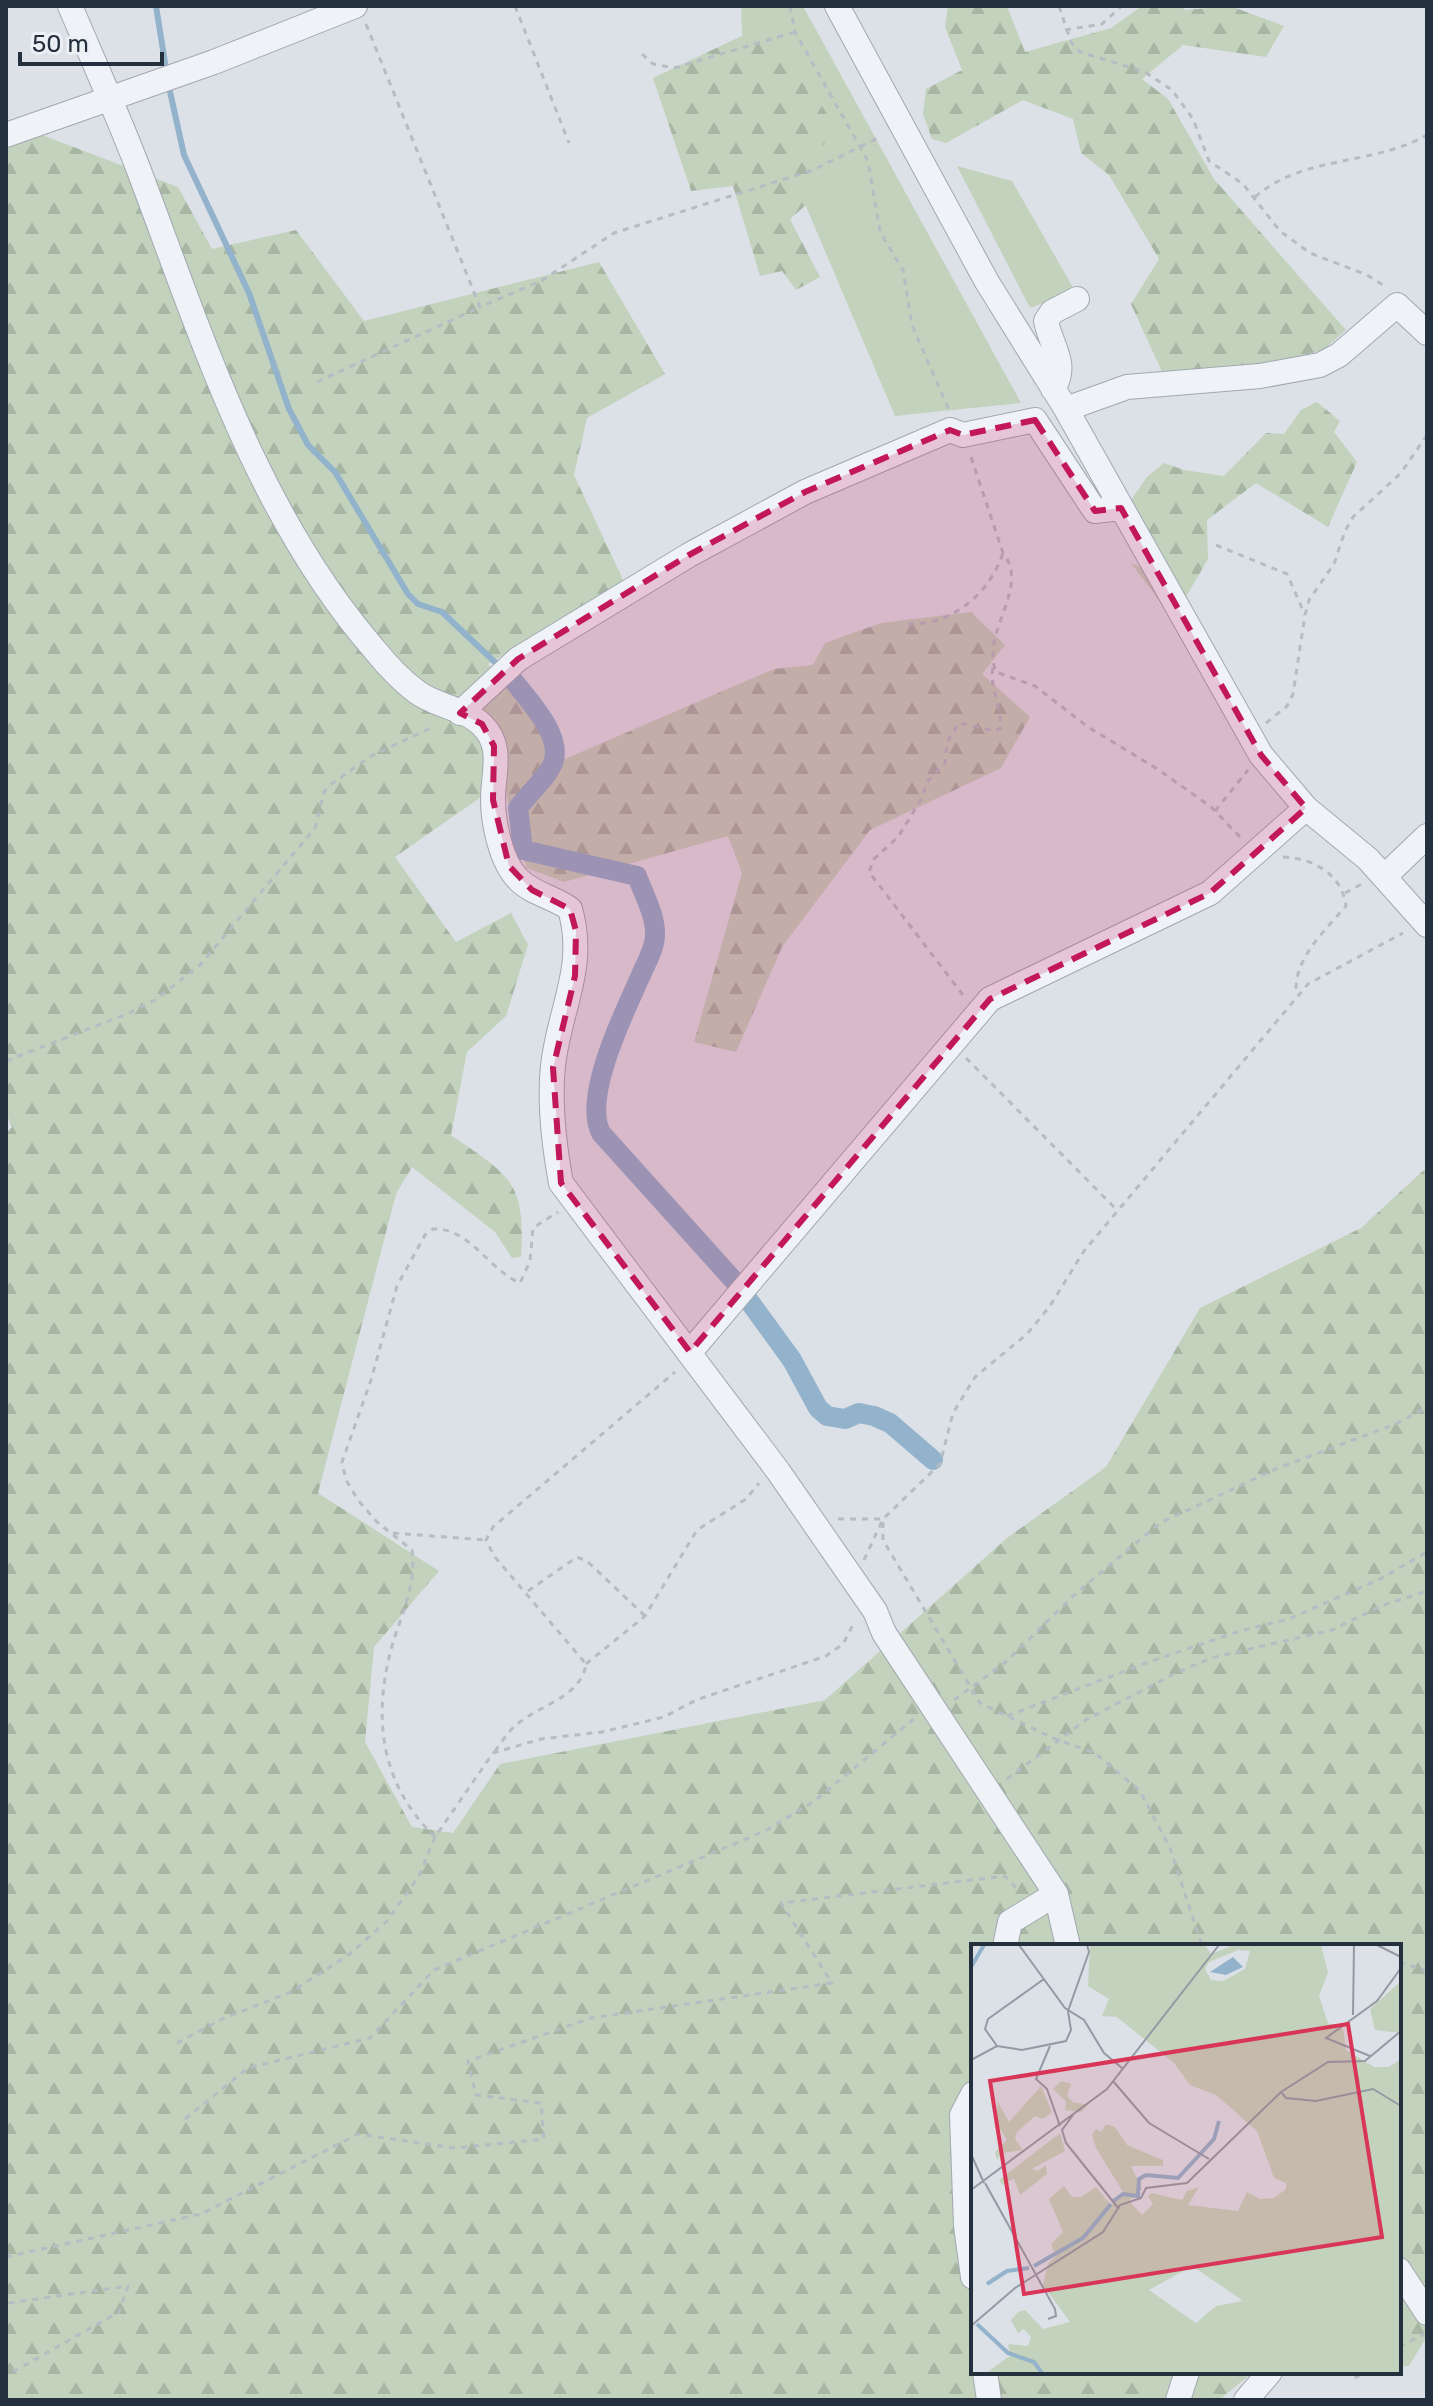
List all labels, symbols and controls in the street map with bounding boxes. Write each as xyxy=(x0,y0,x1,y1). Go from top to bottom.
scale bar xyxy=(20,16,162,66)
text: 50 m xyxy=(32,30,89,58)
inset map xyxy=(971,1944,1401,2374)

